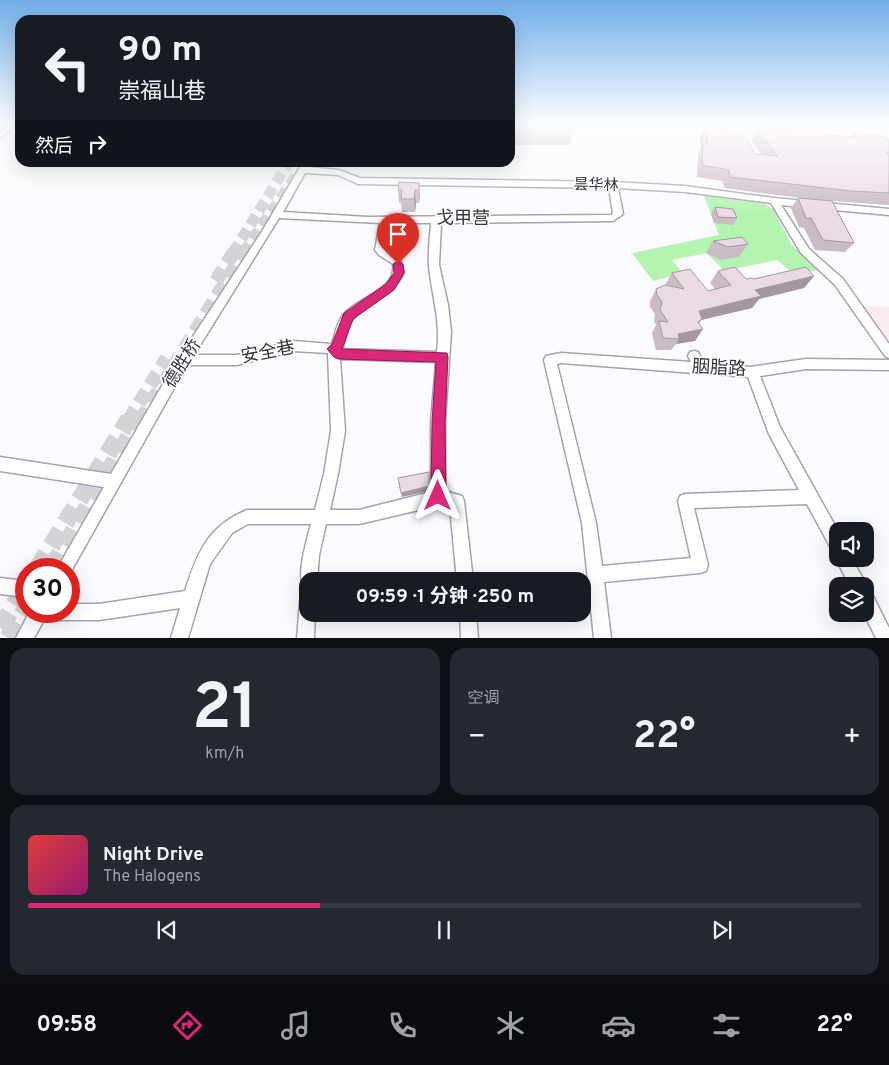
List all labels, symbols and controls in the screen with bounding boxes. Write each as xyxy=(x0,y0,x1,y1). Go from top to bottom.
text: 90 m xyxy=(118,29,202,73)
icon: left xyxy=(35,35,100,100)
text: 崇福山巷 xyxy=(118,79,206,106)
icon: right xyxy=(83,130,111,158)
text: 然后 xyxy=(35,135,73,159)
street label: 昙华林 xyxy=(573,175,619,196)
street label: 戈甲营 xyxy=(436,208,490,231)
pin xyxy=(377,213,419,264)
icon: arrive xyxy=(384,220,412,248)
street label: 德胜桥 xyxy=(159,335,207,393)
street label: 安全巷 xyxy=(239,337,297,369)
street label: 胭脂路 xyxy=(691,356,747,382)
position arrow xyxy=(411,469,463,521)
map controls xyxy=(829,522,874,622)
button: sound xyxy=(829,522,874,567)
speed limit sign: 30 xyxy=(15,558,80,623)
button: layers xyxy=(829,577,874,622)
text: 09:59 · 1 分钟 · 250 m xyxy=(356,585,534,609)
text: 21 xyxy=(192,670,258,752)
text: 空调 xyxy=(468,689,500,709)
text: 22° xyxy=(633,713,695,762)
text: − xyxy=(468,720,486,756)
text: + xyxy=(843,720,861,756)
text: km/h xyxy=(205,744,244,764)
text: Night Drive xyxy=(103,843,204,867)
text: The Halogens xyxy=(103,867,201,887)
icon: previous xyxy=(153,916,181,944)
icon: pause xyxy=(430,916,458,944)
icon: next xyxy=(708,916,736,944)
icon: directions xyxy=(170,1008,205,1043)
icon: music xyxy=(278,1008,313,1043)
icon: phone xyxy=(385,1008,420,1043)
icon: climate xyxy=(493,1008,528,1043)
icon: car xyxy=(601,1008,636,1043)
icon: filters xyxy=(709,1008,744,1043)
text: 09:58 xyxy=(36,1012,97,1039)
text: 22° xyxy=(816,1012,853,1039)

